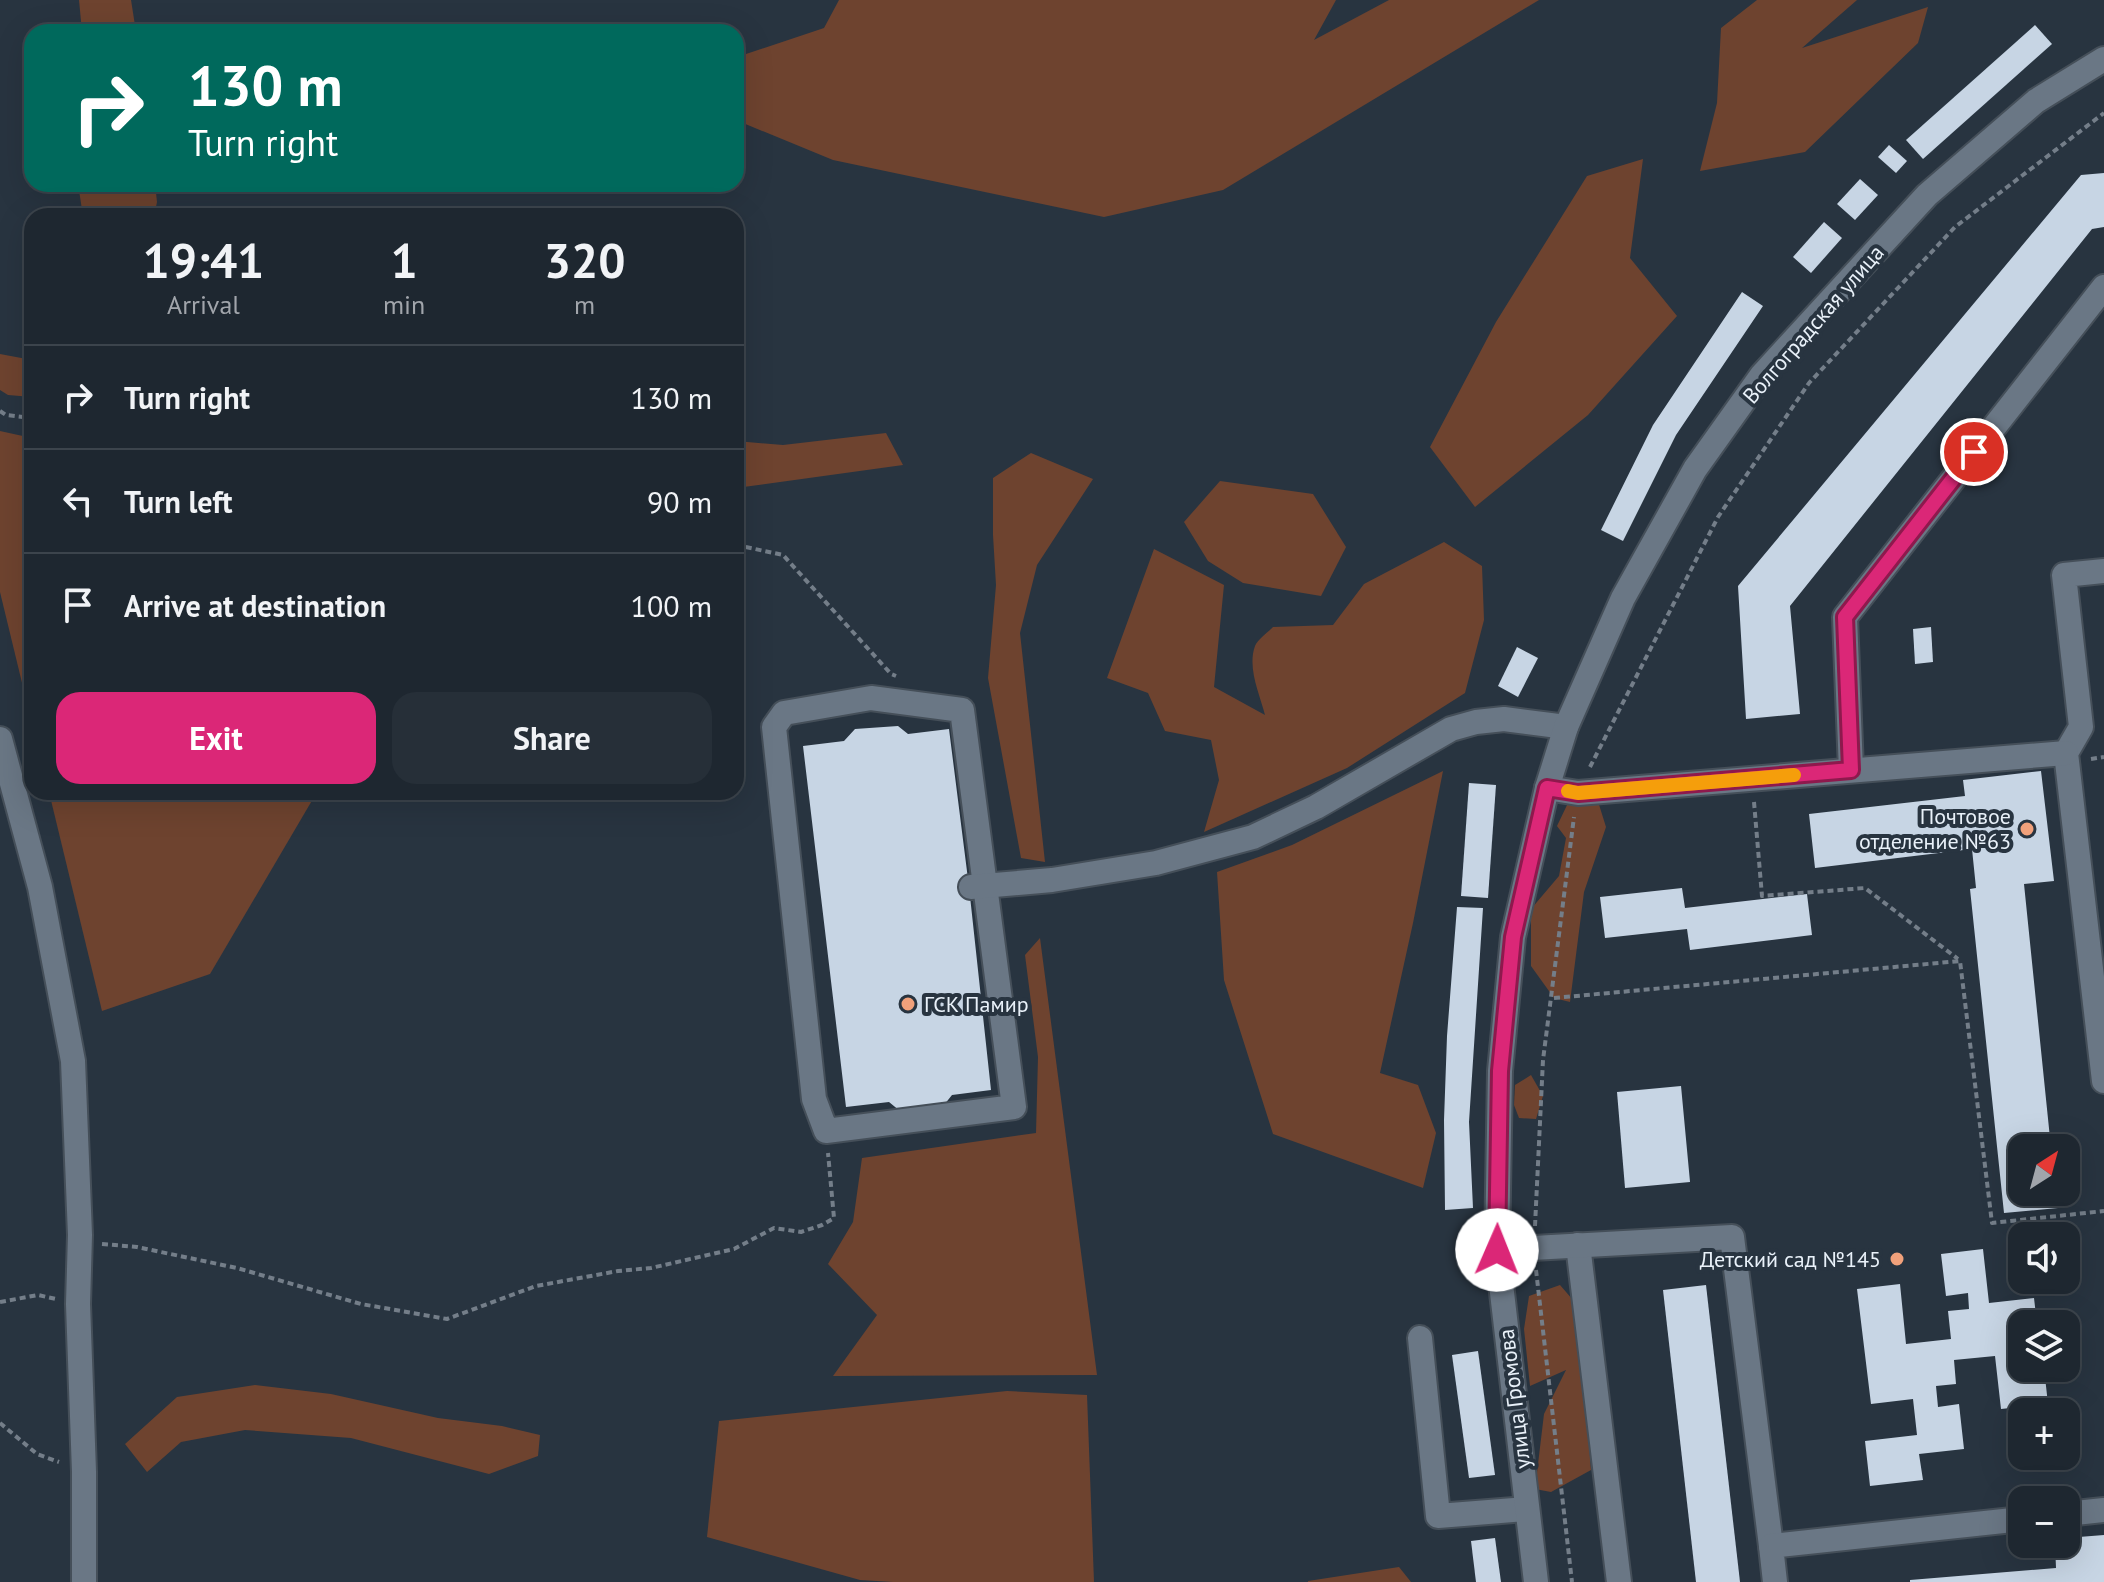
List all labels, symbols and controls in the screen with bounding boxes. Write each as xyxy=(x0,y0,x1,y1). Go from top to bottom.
text: 130 m xyxy=(188,49,343,121)
icon: right xyxy=(56,56,160,160)
text: Turn right xyxy=(188,119,338,166)
text: 19:41 xyxy=(143,229,264,291)
text: 1 xyxy=(390,229,418,291)
text: 320 xyxy=(544,229,625,291)
street label: Волгоградская улица xyxy=(1736,239,1890,409)
text: Arrival xyxy=(167,288,240,321)
text: min xyxy=(383,288,425,321)
text: m xyxy=(574,288,595,321)
icon: right xyxy=(56,375,100,419)
text: Turn right xyxy=(124,378,250,417)
text: 130 m xyxy=(631,378,712,417)
pin xyxy=(1940,418,2008,486)
icon: arrive xyxy=(1952,430,1996,474)
icon: left xyxy=(56,479,100,523)
text: Turn left xyxy=(124,482,232,521)
text: 90 m xyxy=(647,482,712,521)
icon: arrive xyxy=(56,583,100,627)
text: Arrive at destination xyxy=(124,586,386,625)
text: 100 m xyxy=(631,586,712,625)
button: Exit xyxy=(56,692,376,784)
button: Share xyxy=(392,692,712,784)
place label: Почтовое отделение №63 xyxy=(1859,802,2011,855)
marker: Почтовое отделение №63 xyxy=(2018,820,2036,838)
place label: ГСК Памир xyxy=(924,990,1029,1018)
marker: ГСК Памир xyxy=(899,995,917,1013)
north arrow xyxy=(2008,1134,2080,1206)
map controls xyxy=(2008,1134,2080,1558)
position arrow xyxy=(1455,1208,1539,1292)
button: sound xyxy=(2008,1222,2080,1294)
place label: Детский сад №145 xyxy=(1700,1245,1881,1273)
marker: Детский сад №145 xyxy=(1888,1250,1906,1268)
button: layers xyxy=(2008,1310,2080,1382)
street label: улица Громова xyxy=(1492,1327,1536,1471)
button: + xyxy=(2008,1398,2080,1470)
button: − xyxy=(2008,1486,2080,1558)

